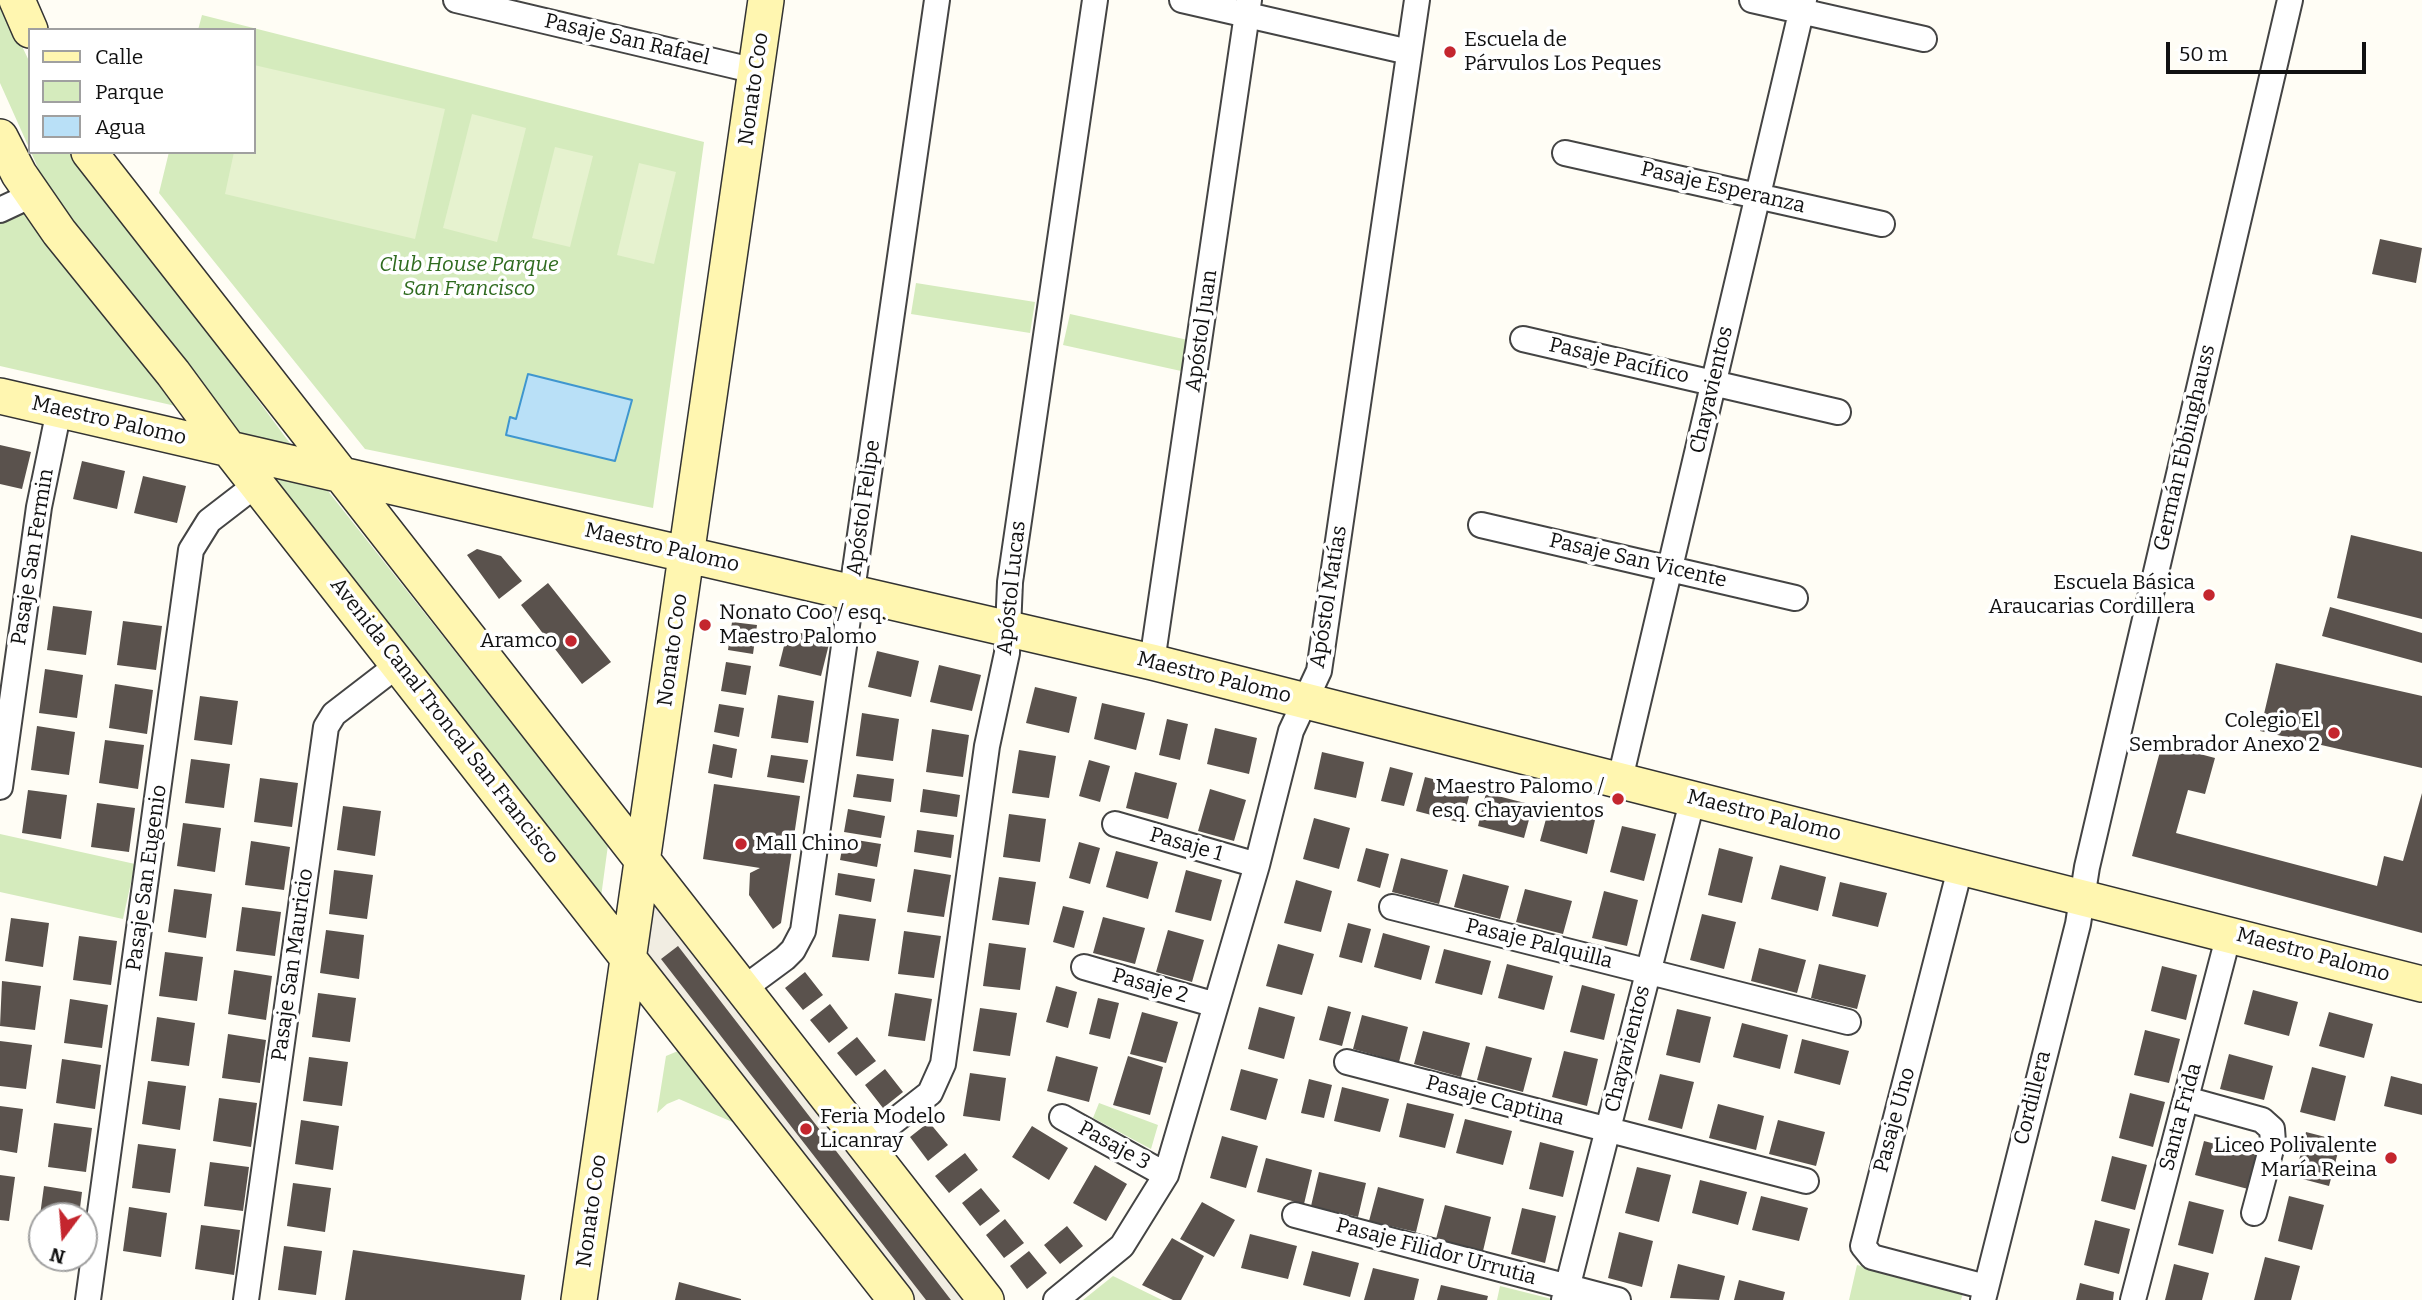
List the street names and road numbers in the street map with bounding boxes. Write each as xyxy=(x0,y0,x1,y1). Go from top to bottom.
street label: Pasaje San Rafael xyxy=(542,9,712,71)
street label: Nonato Coo xyxy=(734,31,774,147)
street label: Pasaje Esperanza xyxy=(1638,157,1808,219)
street label: Apóstol Juan xyxy=(1181,268,1223,394)
street label: Chayavientos xyxy=(1685,324,1739,456)
street label: Pasaje Pacífico xyxy=(1547,333,1691,389)
street label: Germán Ebbinghauss xyxy=(2149,342,2221,554)
street label: Maestro Palomo xyxy=(29,391,189,451)
street label: Apóstol Felipe xyxy=(842,438,886,578)
street label: Pasaje San Fermin xyxy=(7,467,59,647)
street label: Maestro Palomo xyxy=(582,518,742,578)
street label: Apóstol Lucas xyxy=(992,520,1032,656)
street label: Apóstol Matías xyxy=(1305,524,1353,670)
street label: Pasaje San Vicente xyxy=(1547,528,1729,594)
street label: Avenida Canal Troncal San Francisco xyxy=(324,573,564,869)
street label: Nonato Coo xyxy=(653,592,693,708)
street label: Maestro Palomo xyxy=(1134,647,1294,709)
street label: Pasaje San Eugenio xyxy=(121,783,173,973)
street label: Maestro Palomo xyxy=(1684,785,1844,847)
street label: Pasaje 1 xyxy=(1147,823,1225,867)
street label: Pasaje San Mauricio xyxy=(267,867,319,1063)
street label: Pasaje Palquilla xyxy=(1463,914,1615,974)
street label: Maestro Palomo xyxy=(2234,922,2392,988)
street label: Pasaje 2 xyxy=(1109,963,1191,1009)
street label: Chayavientos xyxy=(1600,983,1656,1115)
street label: Cordillera xyxy=(2009,1048,2057,1148)
street label: Santa Frida xyxy=(2155,1060,2207,1174)
street label: Pasaje Uno xyxy=(1869,1065,1921,1175)
street label: Pasaje Captina xyxy=(1423,1070,1567,1132)
street label: Pasaje 3 xyxy=(1074,1116,1154,1176)
street label: Nonato Coo xyxy=(572,1153,612,1269)
street label: Pasaje Filidor Urrutia xyxy=(1333,1213,1539,1291)

